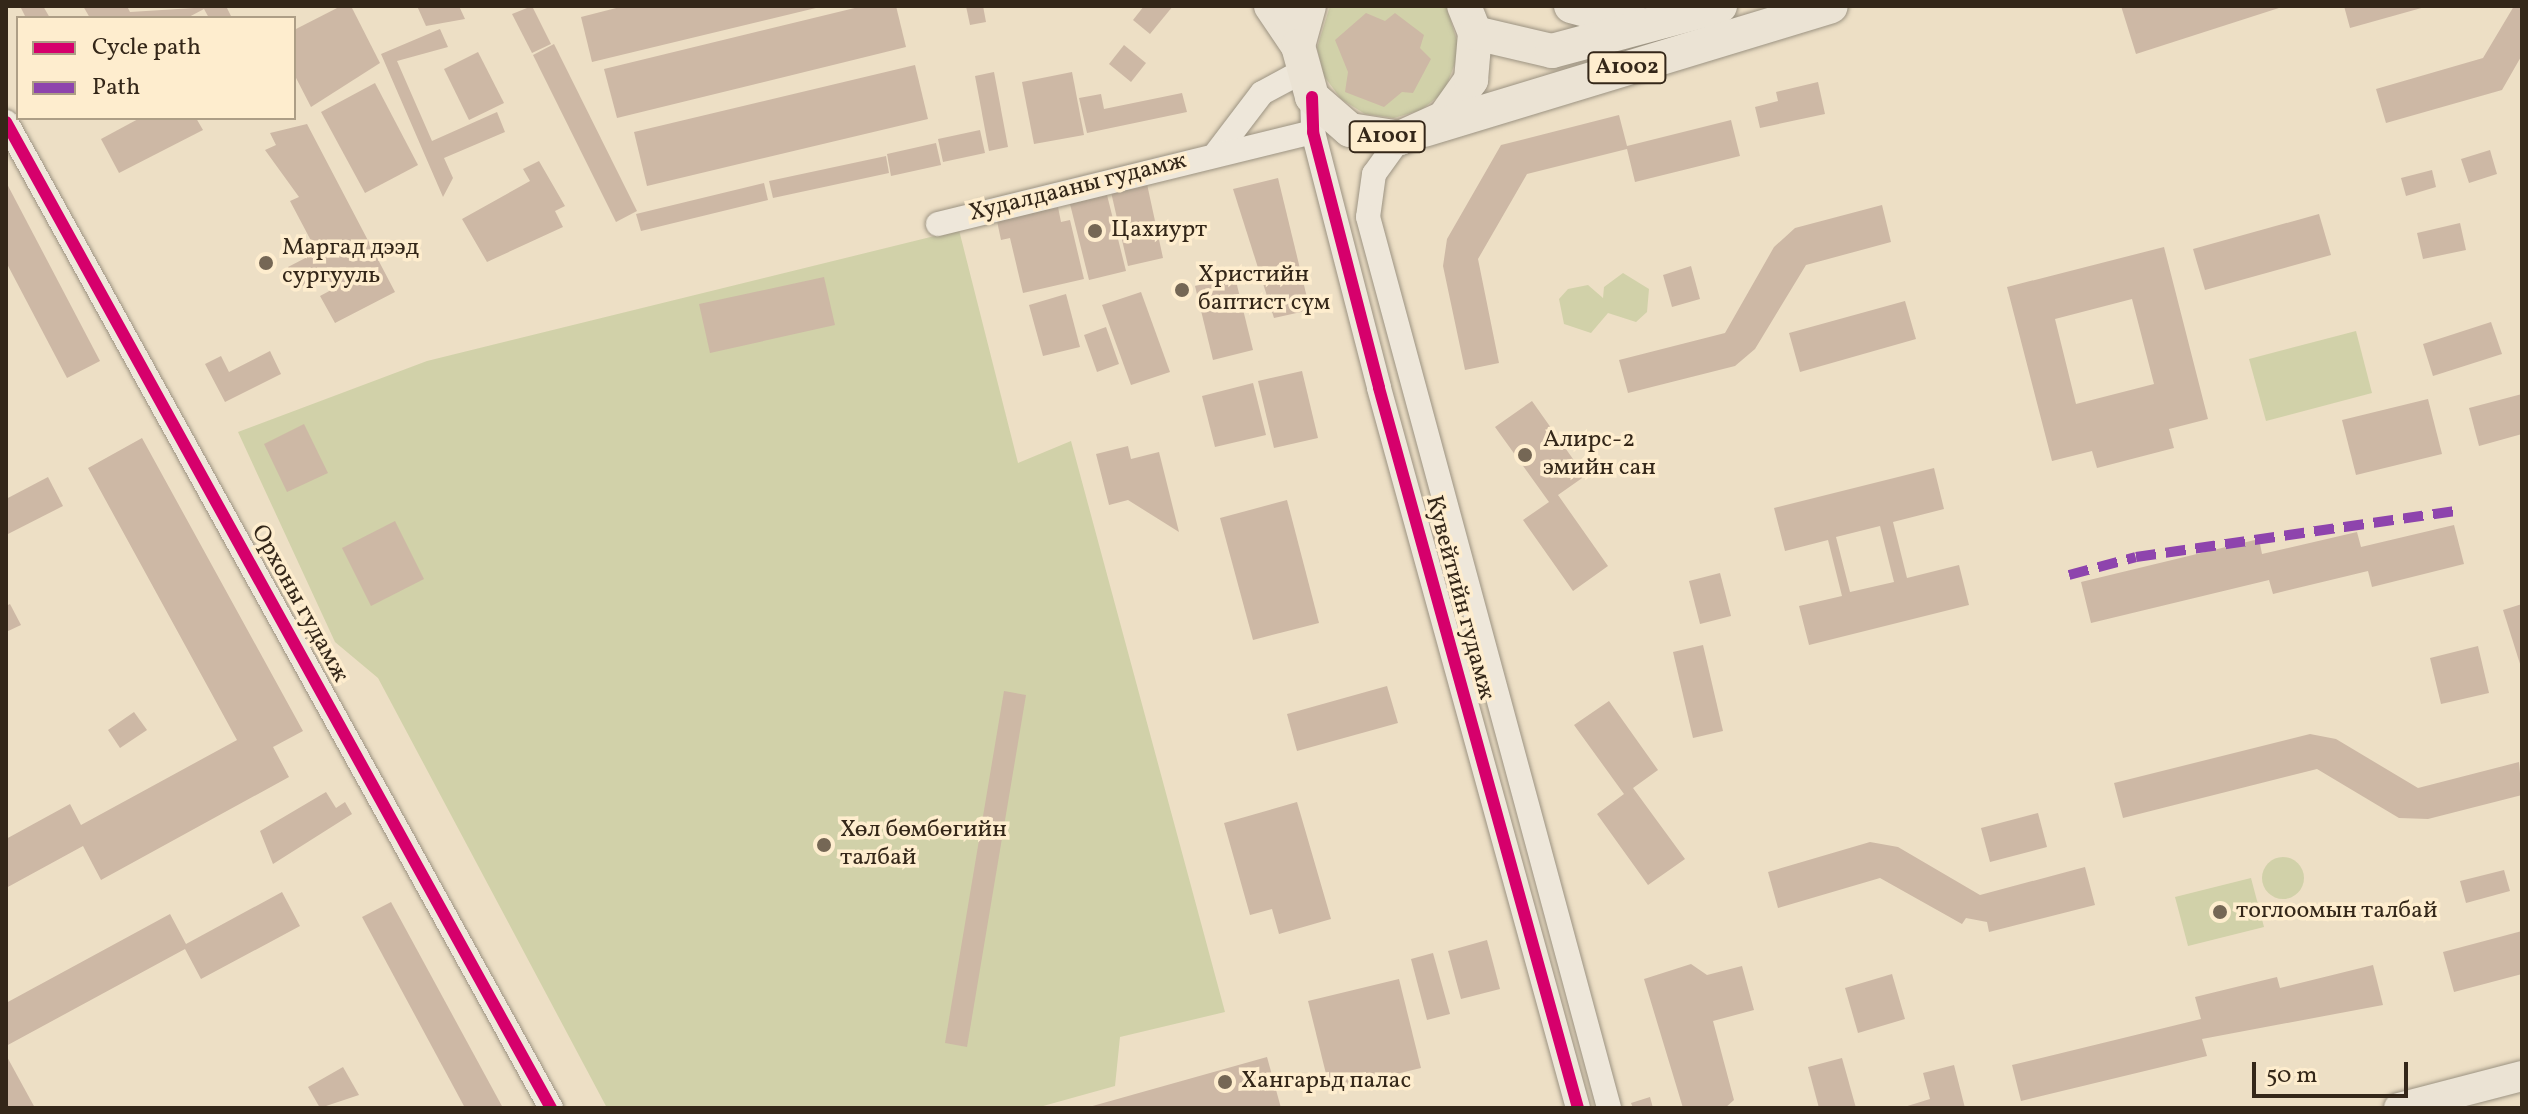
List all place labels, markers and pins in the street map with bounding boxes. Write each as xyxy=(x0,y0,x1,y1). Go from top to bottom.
place label: Цахиурт xyxy=(1111,217,1207,245)
marker: Цахиурт xyxy=(1086,222,1104,240)
place label: Маргад дээд сургууль xyxy=(282,235,419,291)
marker: Маргад дээд сургууль xyxy=(257,254,275,272)
place label: Христийн баптист сүм xyxy=(1198,262,1330,318)
marker: Христийн баптист сүм xyxy=(1173,281,1191,299)
place label: Aлирс-2 эмийн сан xyxy=(1543,427,1656,483)
marker: Aлирс-2 эмийн сан xyxy=(1514,444,1536,466)
place label: Хөл бөмбөгийн талбай xyxy=(840,817,1007,873)
marker: Хөл бөмбөгийн талбай xyxy=(815,836,833,854)
place label: тоглоомын талбай xyxy=(2236,898,2438,926)
marker: тоглоомын талбай xyxy=(2211,903,2229,921)
place label: Хангарьд палас xyxy=(1241,1068,1411,1096)
marker: Хангарьд палас xyxy=(1216,1073,1234,1091)

